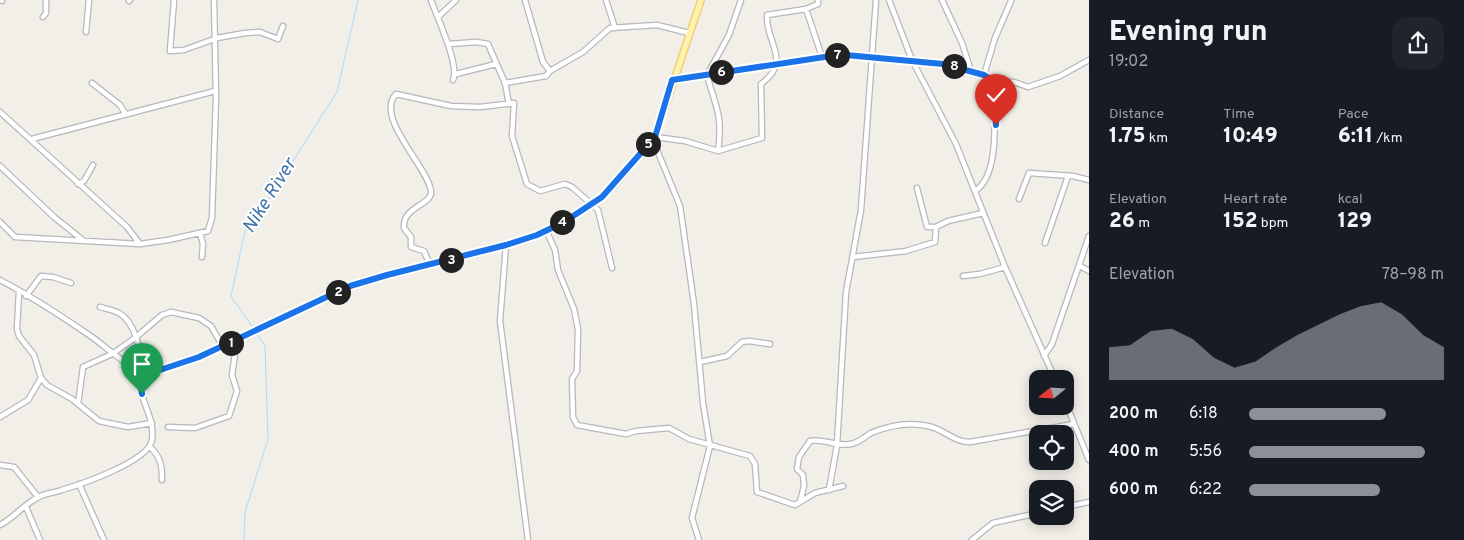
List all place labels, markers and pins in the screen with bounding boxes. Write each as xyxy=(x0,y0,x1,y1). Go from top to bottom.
pin: 7 xyxy=(824,42,850,68)
pin: 8 xyxy=(942,54,966,78)
pin: 6 xyxy=(708,60,734,84)
pin xyxy=(975,74,1017,125)
pin: 5 xyxy=(636,132,660,156)
pin: 4 xyxy=(550,210,574,234)
pin: 3 xyxy=(438,248,464,272)
pin: 2 xyxy=(326,280,350,304)
pin: 1 xyxy=(218,330,244,356)
pin xyxy=(121,343,163,394)

